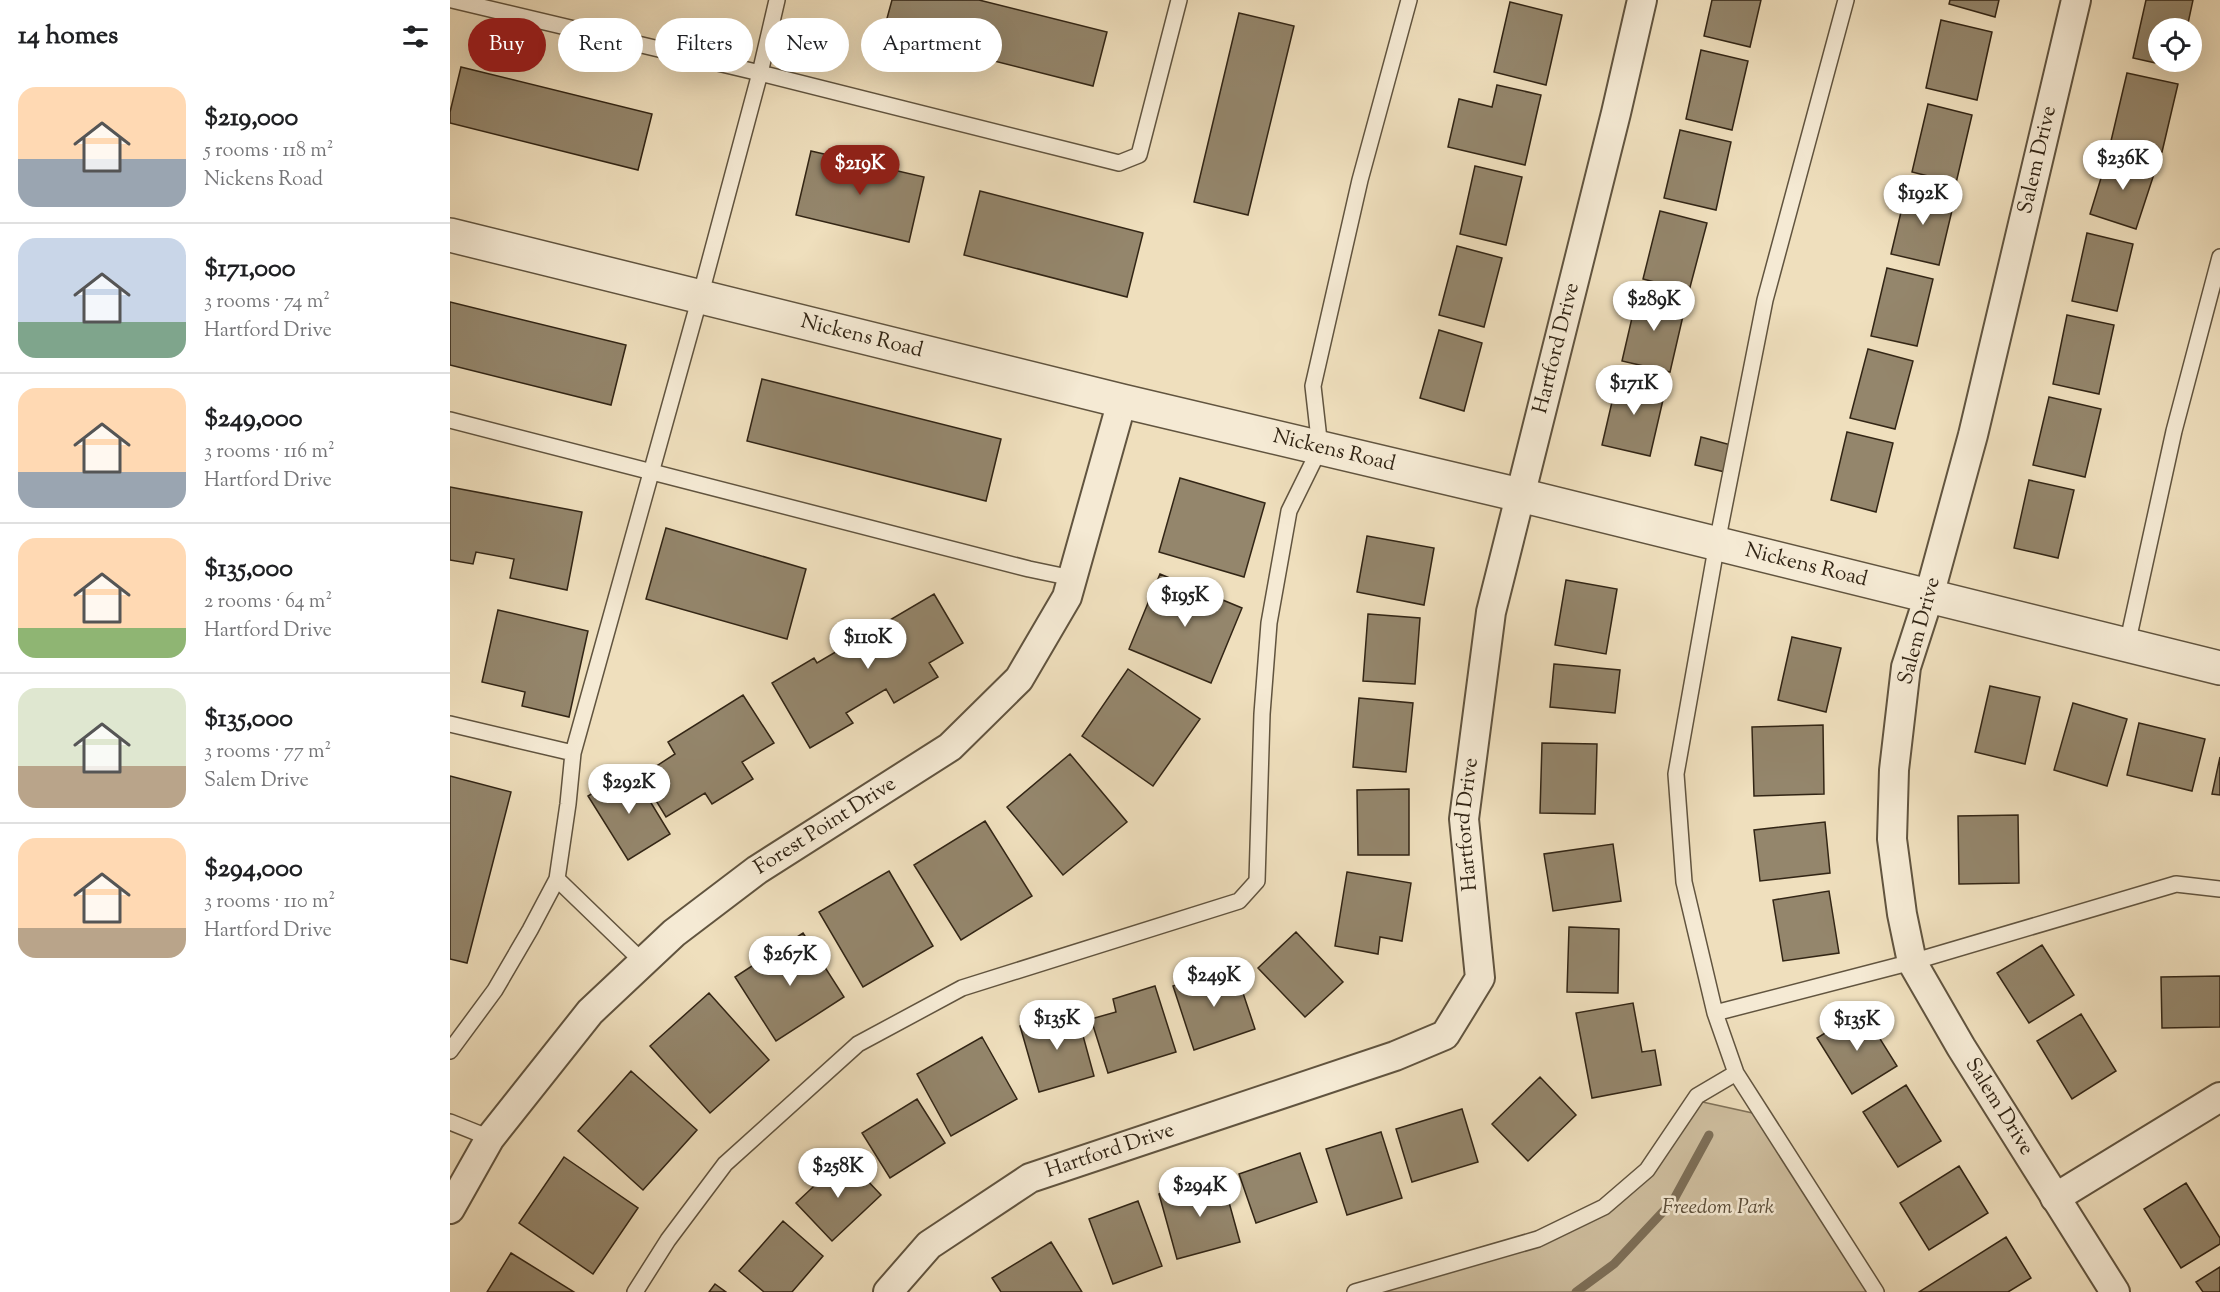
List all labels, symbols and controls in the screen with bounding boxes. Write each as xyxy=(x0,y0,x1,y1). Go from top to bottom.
text: 14 homes xyxy=(18,18,118,55)
chip: Buy xyxy=(468,18,546,72)
chip: Rent xyxy=(558,18,643,72)
chip: Filters xyxy=(655,18,753,72)
chip: New xyxy=(765,18,849,72)
chip: Apartment xyxy=(861,18,1002,72)
map controls xyxy=(2148,18,2202,72)
button: locate xyxy=(2148,18,2202,72)
icon: filters xyxy=(399,20,432,53)
text: $219,000 xyxy=(204,100,298,137)
street label: Salem Drive xyxy=(2011,103,2065,217)
icon: home xyxy=(66,111,138,183)
text: 5 rooms · 118 m² xyxy=(204,137,334,166)
pin: $236K xyxy=(2081,140,2165,191)
pin: $219K xyxy=(818,145,902,196)
text: $236K xyxy=(2097,145,2149,174)
text: $219K xyxy=(835,150,885,179)
text: Nickens Road xyxy=(204,166,323,195)
pin: $192K xyxy=(1881,175,1965,226)
text: $192K xyxy=(1898,180,1948,209)
text: $171,000 xyxy=(204,251,296,288)
icon: home xyxy=(66,262,138,334)
street label: Hartford Drive xyxy=(1526,280,1588,417)
pin: $289K xyxy=(1612,281,1696,332)
text: $289K xyxy=(1627,286,1681,315)
text: 3 rooms · 74 m² xyxy=(204,288,330,317)
street label: Nickens Road xyxy=(797,307,926,366)
text: Hartford Drive xyxy=(204,317,332,346)
pin: $171K xyxy=(1592,365,1676,416)
text: $171K xyxy=(1610,370,1658,399)
text: $249,000 xyxy=(204,401,303,438)
icon: home xyxy=(66,412,138,484)
street label: Nickens Road xyxy=(1270,422,1398,480)
text: 3 rooms · 116 m² xyxy=(204,438,335,467)
text: Hartford Drive xyxy=(204,467,332,496)
street label: Nickens Road xyxy=(1742,536,1871,595)
text: $135,000 xyxy=(204,551,293,588)
icon: home xyxy=(66,562,138,634)
street label: Salem Drive xyxy=(1891,574,1949,688)
pin: $195K xyxy=(1143,577,1227,628)
text: $195K xyxy=(1161,582,1209,611)
text: 2 rooms · 64 m² xyxy=(204,588,332,617)
text: Hartford Drive xyxy=(204,617,332,646)
pin: $110K xyxy=(826,619,910,670)
text: $110K xyxy=(843,624,893,653)
text: $135,000 xyxy=(204,701,293,738)
icon: home xyxy=(66,712,138,784)
text: 3 rooms · 77 m² xyxy=(204,738,331,767)
street label: Hartford Drive xyxy=(1448,756,1487,893)
pin: $292K xyxy=(587,764,671,815)
text: Salem Drive xyxy=(204,767,309,796)
text: $292K xyxy=(602,769,656,798)
street label: Forest Point Drive xyxy=(749,770,902,883)
text: $294,000 xyxy=(204,851,303,888)
icon: home xyxy=(66,862,138,934)
text: 3 rooms · 110 m² xyxy=(204,888,335,917)
text: Hartford Drive xyxy=(204,917,332,946)
pin: $267K xyxy=(748,936,832,987)
text: $267K xyxy=(763,941,817,970)
pin: $249K xyxy=(1172,957,1256,1008)
text: $249K xyxy=(1187,962,1241,991)
pin: $135K xyxy=(1015,1000,1099,1051)
pin: $135K xyxy=(1815,1001,1899,1052)
text: $135K xyxy=(1034,1005,1080,1034)
text: $135K xyxy=(1834,1006,1880,1035)
street label: Salem Drive xyxy=(1957,1052,2041,1162)
street label: Hartford Drive xyxy=(1042,1116,1178,1187)
pin: $258K xyxy=(796,1148,880,1199)
text: $258K xyxy=(812,1153,864,1182)
pin: $294K xyxy=(1158,1167,1242,1218)
text: $294K xyxy=(1173,1172,1227,1201)
park label: Freedom Park xyxy=(1662,1193,1775,1223)

